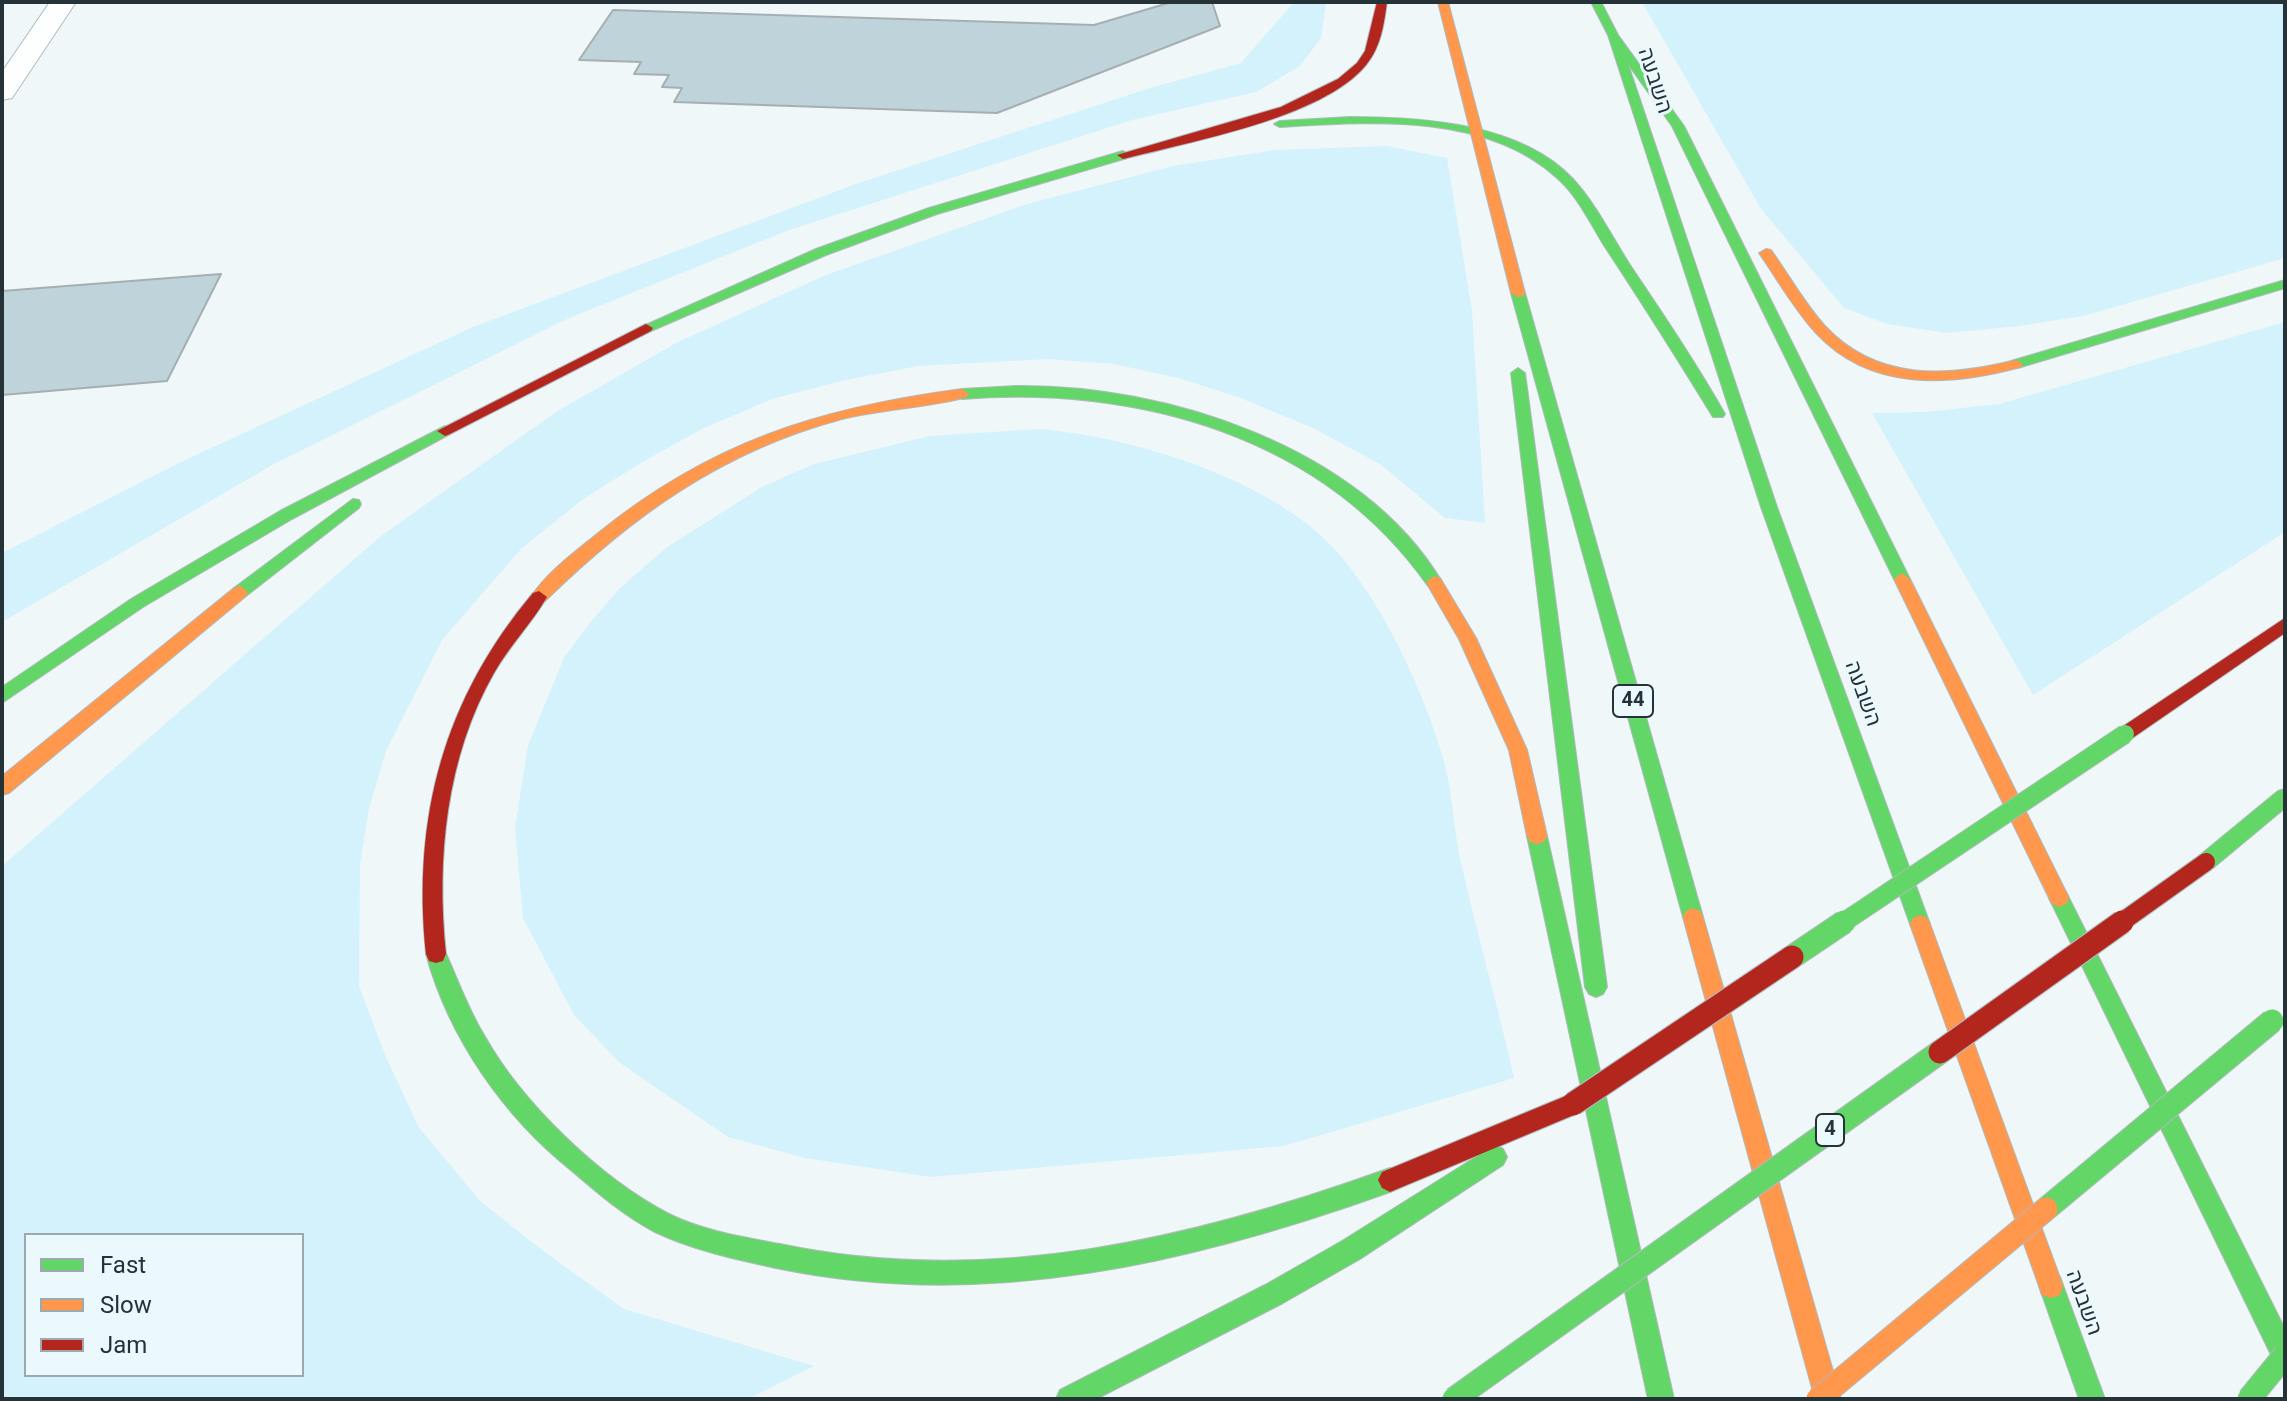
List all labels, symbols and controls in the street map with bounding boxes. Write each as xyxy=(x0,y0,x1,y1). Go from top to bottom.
street label: השבעה xyxy=(1631,45,1677,117)
street label: השבעה xyxy=(1838,658,1886,730)
road number: 44 xyxy=(1613,685,1653,717)
road number: 4 xyxy=(1816,1114,1844,1146)
legend xyxy=(24,1233,304,1377)
text: Fast xyxy=(100,1251,146,1279)
street label: השבעה xyxy=(2059,1267,2107,1339)
text: Slow xyxy=(100,1291,152,1319)
text: Jam xyxy=(100,1331,147,1359)

